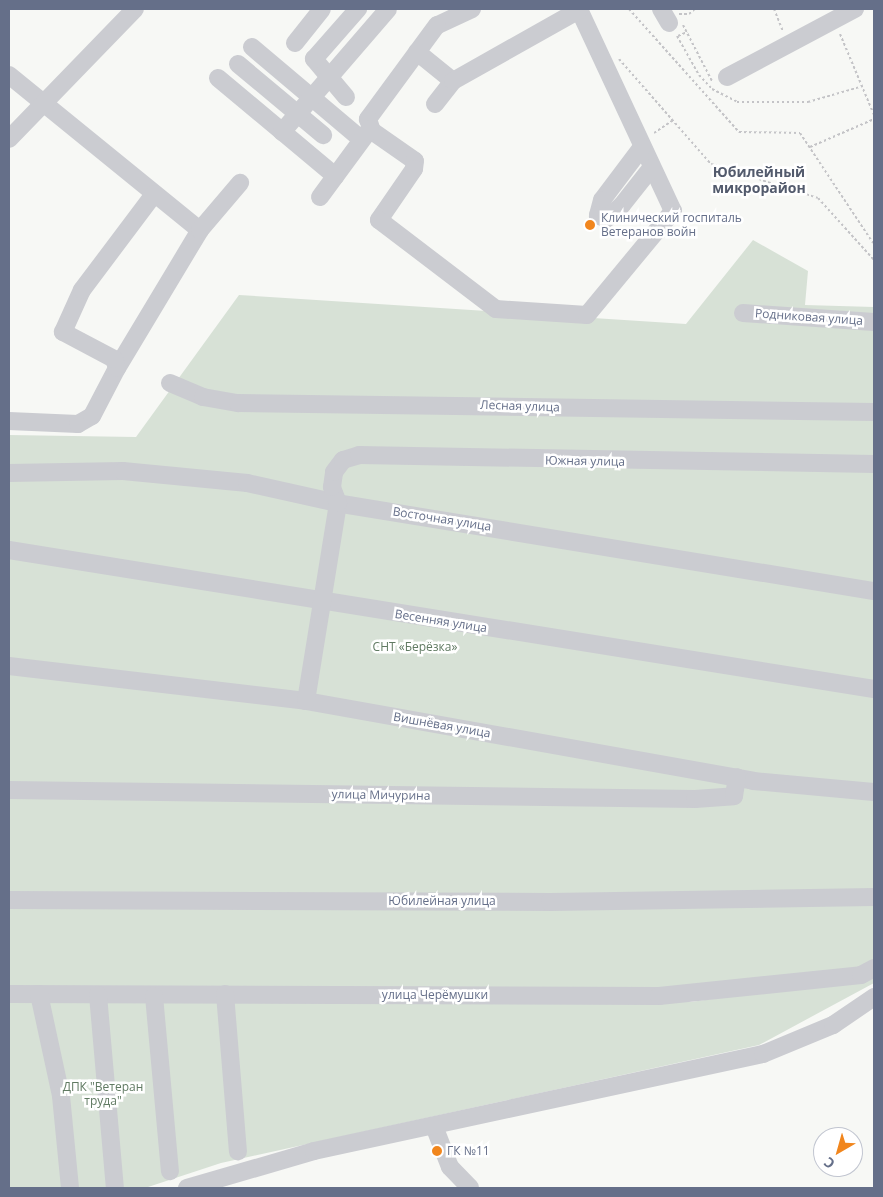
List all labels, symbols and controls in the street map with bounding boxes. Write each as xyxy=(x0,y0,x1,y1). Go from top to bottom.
district label: Юбилейный микрорайон xyxy=(712,164,806,196)
place label: Клинический госпиталь Ветеранов войн xyxy=(601,211,742,239)
marker: Клинический госпиталь Ветеранов войн xyxy=(583,218,597,232)
street label: Родниковая улица xyxy=(755,306,863,328)
street label: Лесная улица xyxy=(480,397,560,415)
street label: Южная улица xyxy=(545,453,625,469)
street label: Восточная улица xyxy=(392,504,492,534)
street label: Весенняя улица xyxy=(394,607,488,635)
park label: СНТ «Берёзка» xyxy=(373,640,457,654)
street label: Вишнёвая улица xyxy=(392,709,492,741)
street label: улица Мичурина xyxy=(332,787,430,803)
street label: Юбилейная улица xyxy=(388,894,496,908)
street label: улица Черёмушки xyxy=(382,988,488,1002)
park label: ДПК "Ветеран труда" xyxy=(63,1080,143,1108)
north arrow xyxy=(813,1127,863,1177)
place label: ГК №11 xyxy=(447,1144,490,1158)
marker: ГК №11 xyxy=(431,1145,443,1157)
text: С xyxy=(820,1153,838,1174)

